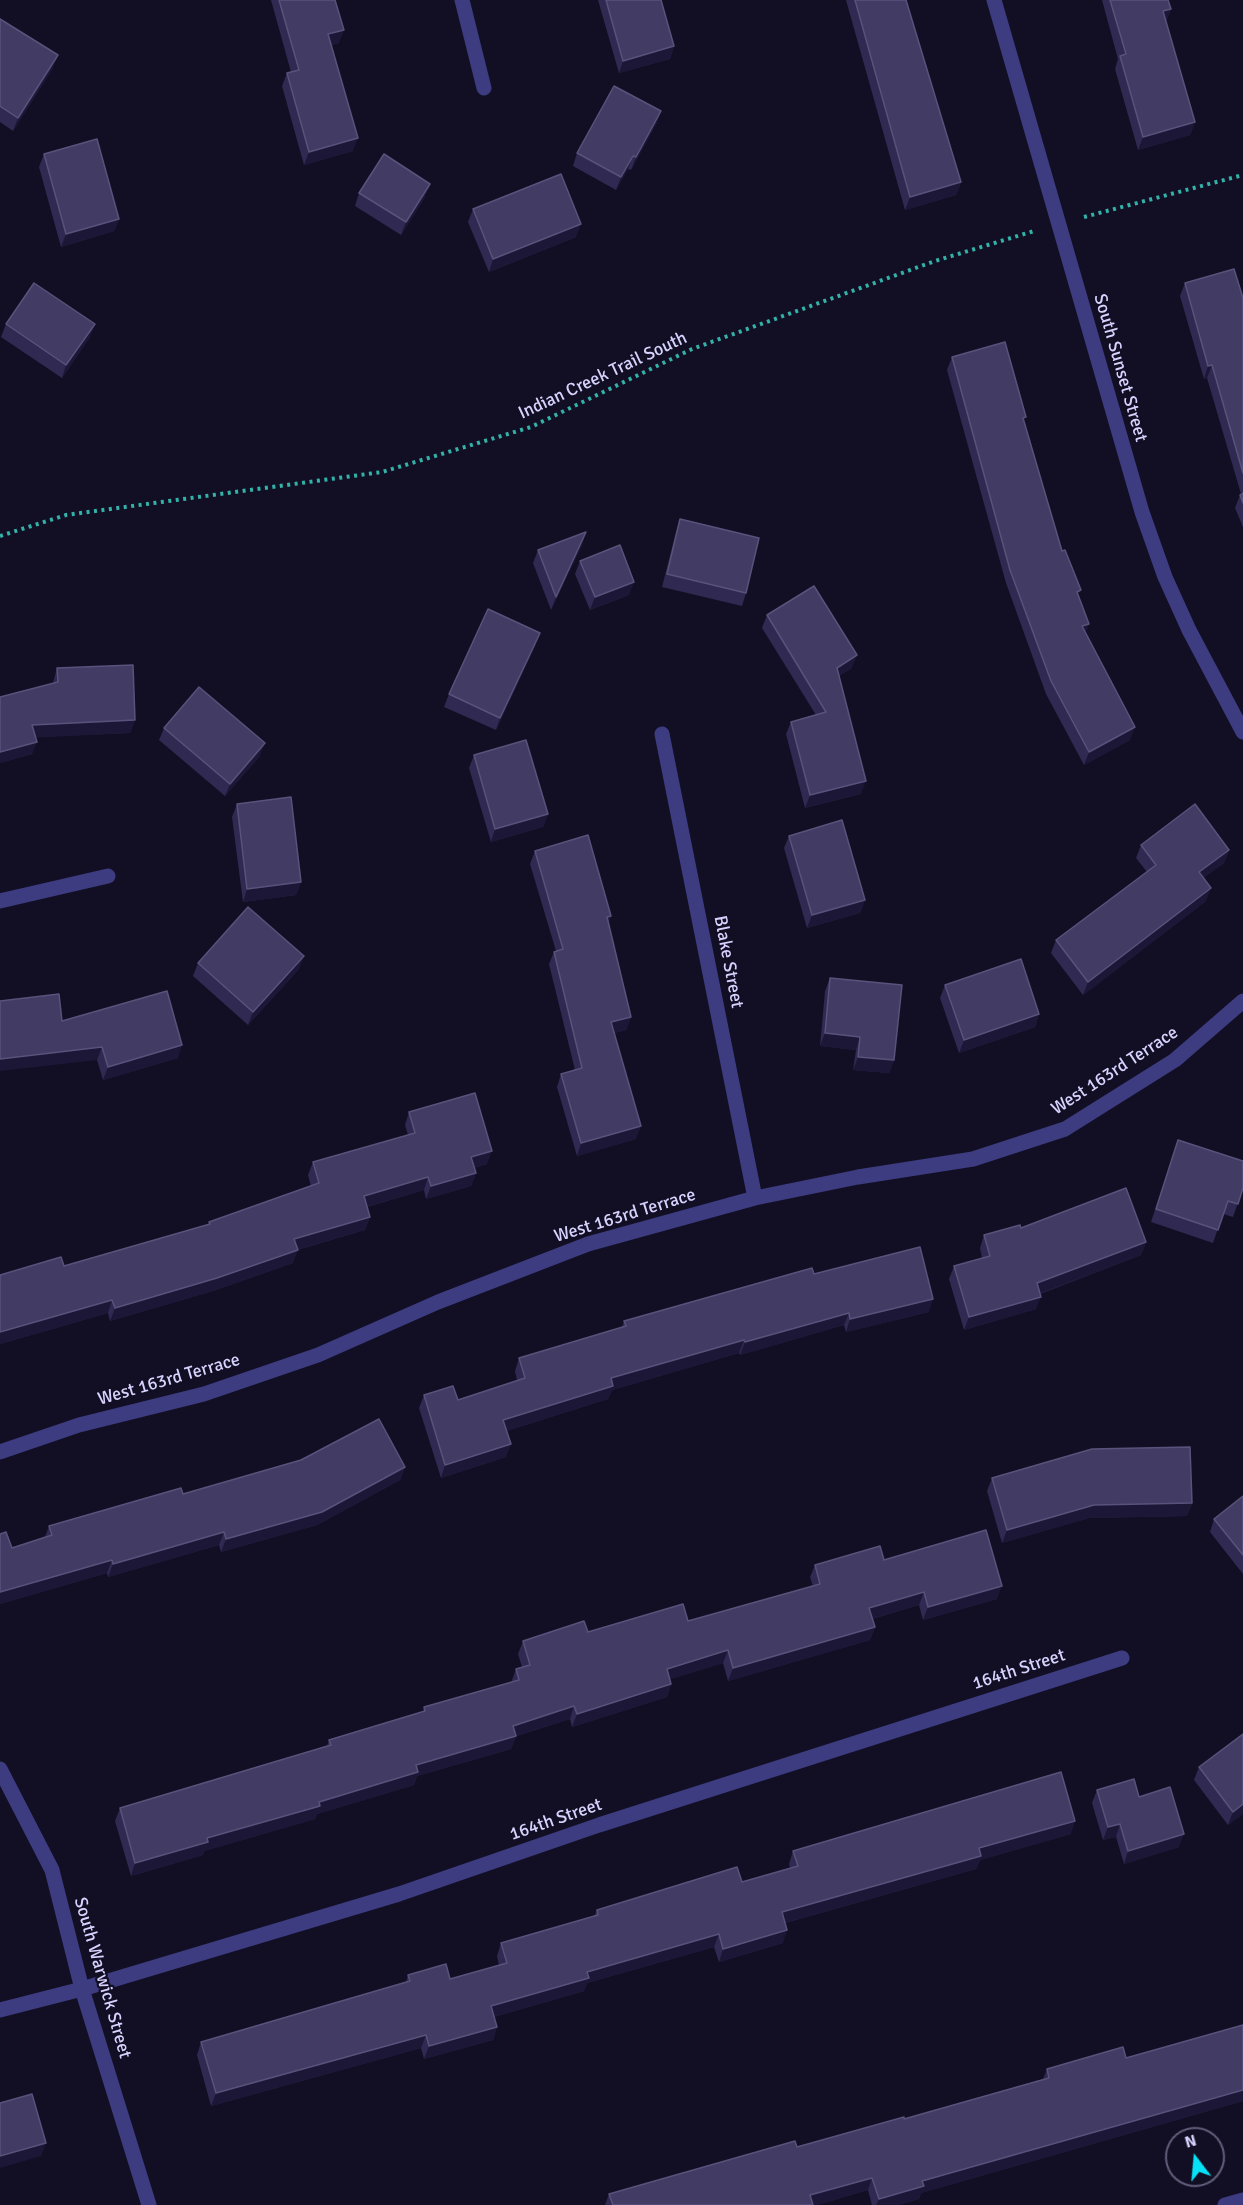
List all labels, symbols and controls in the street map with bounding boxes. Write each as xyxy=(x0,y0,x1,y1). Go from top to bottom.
street label: South Sunset Street xyxy=(1089,291,1151,445)
street label: Indian Creek Trail South xyxy=(515,327,691,425)
street label: Blake Street xyxy=(708,914,748,1010)
street label: West 163rd Terrace xyxy=(1048,1022,1182,1120)
street label: West 163rd Terrace xyxy=(552,1184,698,1248)
street label: West 163rd Terrace xyxy=(95,1349,243,1411)
street label: 164th Street xyxy=(970,1645,1068,1695)
street label: 164th Street xyxy=(507,1794,605,1846)
street label: South Warwick Street xyxy=(69,1895,135,2061)
north arrow xyxy=(1165,2127,1225,2187)
text: N xyxy=(1182,2130,1199,2153)

